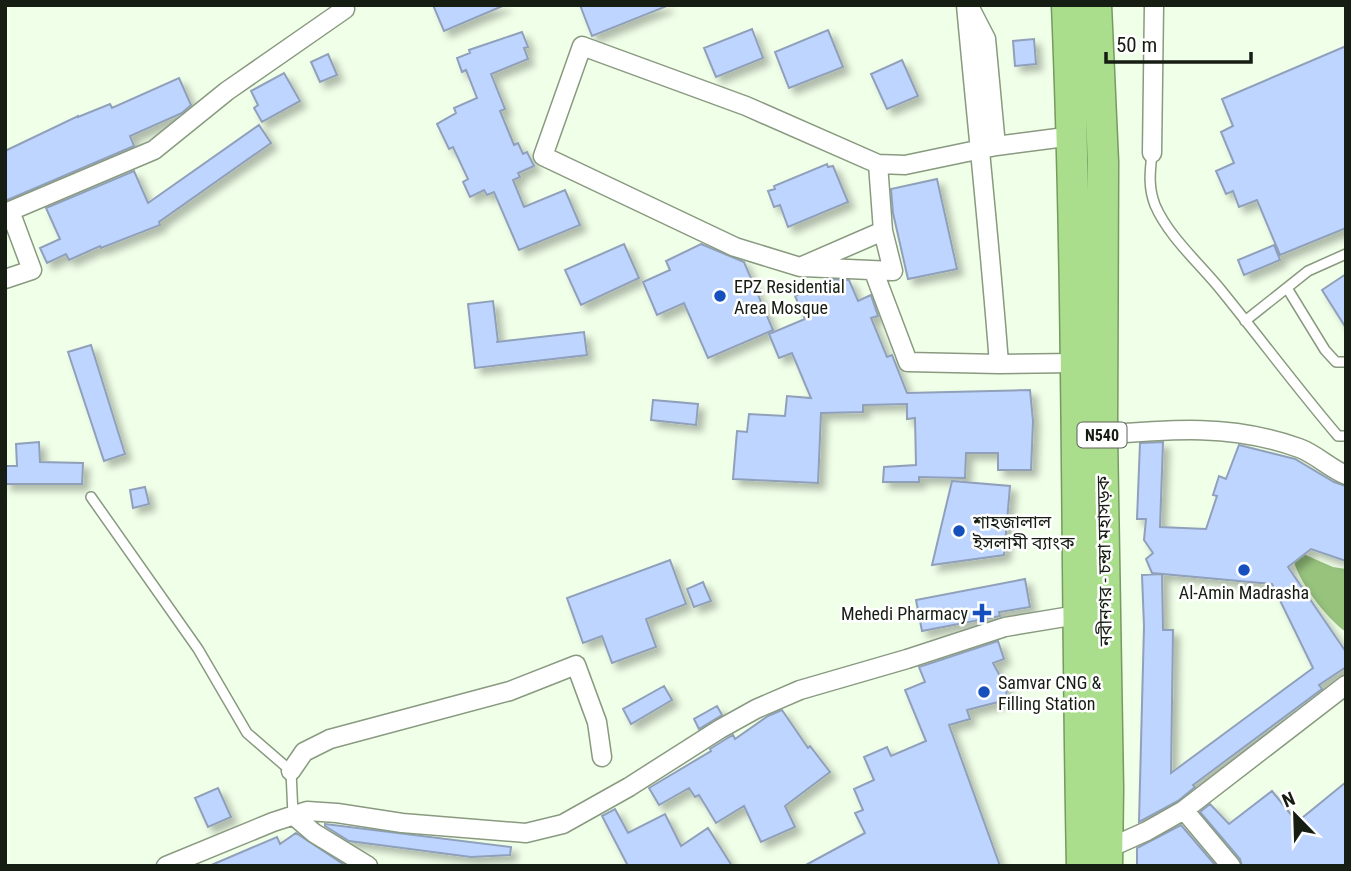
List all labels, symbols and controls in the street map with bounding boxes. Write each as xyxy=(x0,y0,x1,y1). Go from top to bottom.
scale bar xyxy=(1106,21,1251,65)
text: 50 m xyxy=(1116,33,1157,57)
place label: EPZ Residential Area Mosque xyxy=(734,276,845,318)
marker: EPZ Residential Area Mosque xyxy=(712,288,728,304)
road number: N540 xyxy=(1078,422,1126,448)
street label: নবীনগর - চন্দ্রা মহাসড়ক xyxy=(1092,475,1116,647)
place label: শাহজালাল ইসলামী ব্যাংক xyxy=(972,511,1075,553)
marker: শাহজালাল ইসলামী ব্যাংক xyxy=(951,523,967,539)
marker: Al-Amin Madrasha xyxy=(1236,562,1252,578)
place label: Al-Amin Madrasha xyxy=(1179,582,1309,603)
place label: Mehedi Pharmacy xyxy=(841,603,968,624)
marker: Mehedi Pharmacy xyxy=(974,605,990,621)
place label: Samvar CNG & Filling Station xyxy=(998,672,1101,714)
marker: Samvar CNG & Filling Station xyxy=(976,684,992,700)
north arrow xyxy=(1260,780,1330,850)
text: N xyxy=(1279,787,1298,813)

